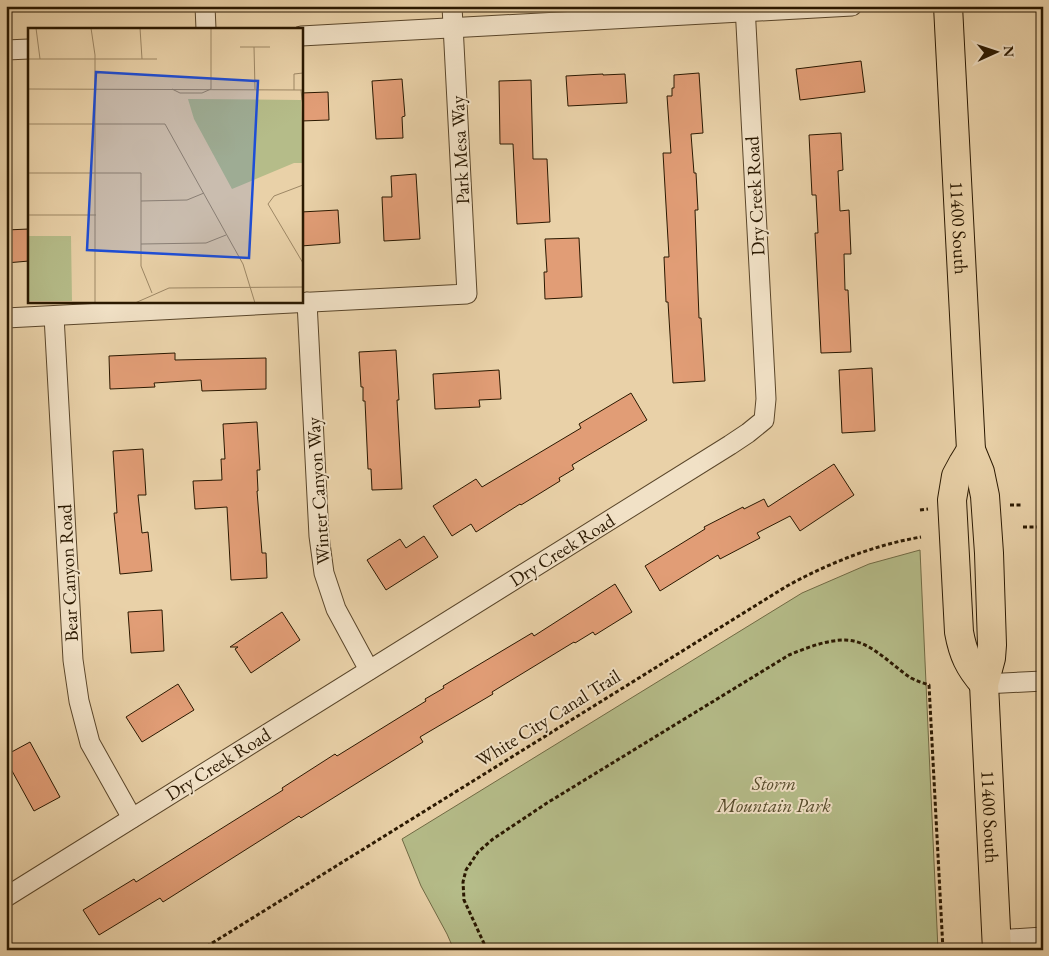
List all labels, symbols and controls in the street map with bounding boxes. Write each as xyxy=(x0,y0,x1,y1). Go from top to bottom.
inset map xyxy=(28,28,302,302)
north arrow xyxy=(972,28,1022,78)
text: N xyxy=(1000,45,1018,58)
street label: Park Mesa Way xyxy=(445,94,475,205)
street label: Dry Creek Road xyxy=(739,135,771,256)
street label: 11400 South xyxy=(945,180,974,275)
street label: Winter Canyon Way xyxy=(300,416,336,566)
street label: Bear Canyon Road xyxy=(52,503,84,642)
street label: Dry Creek Road xyxy=(505,507,620,592)
street label: White City Canal Trail xyxy=(471,663,625,773)
street label: Dry Creek Road xyxy=(161,721,276,806)
street label: 11400 South xyxy=(976,770,1005,864)
park label: Storm Mountain Park xyxy=(716,771,831,818)

